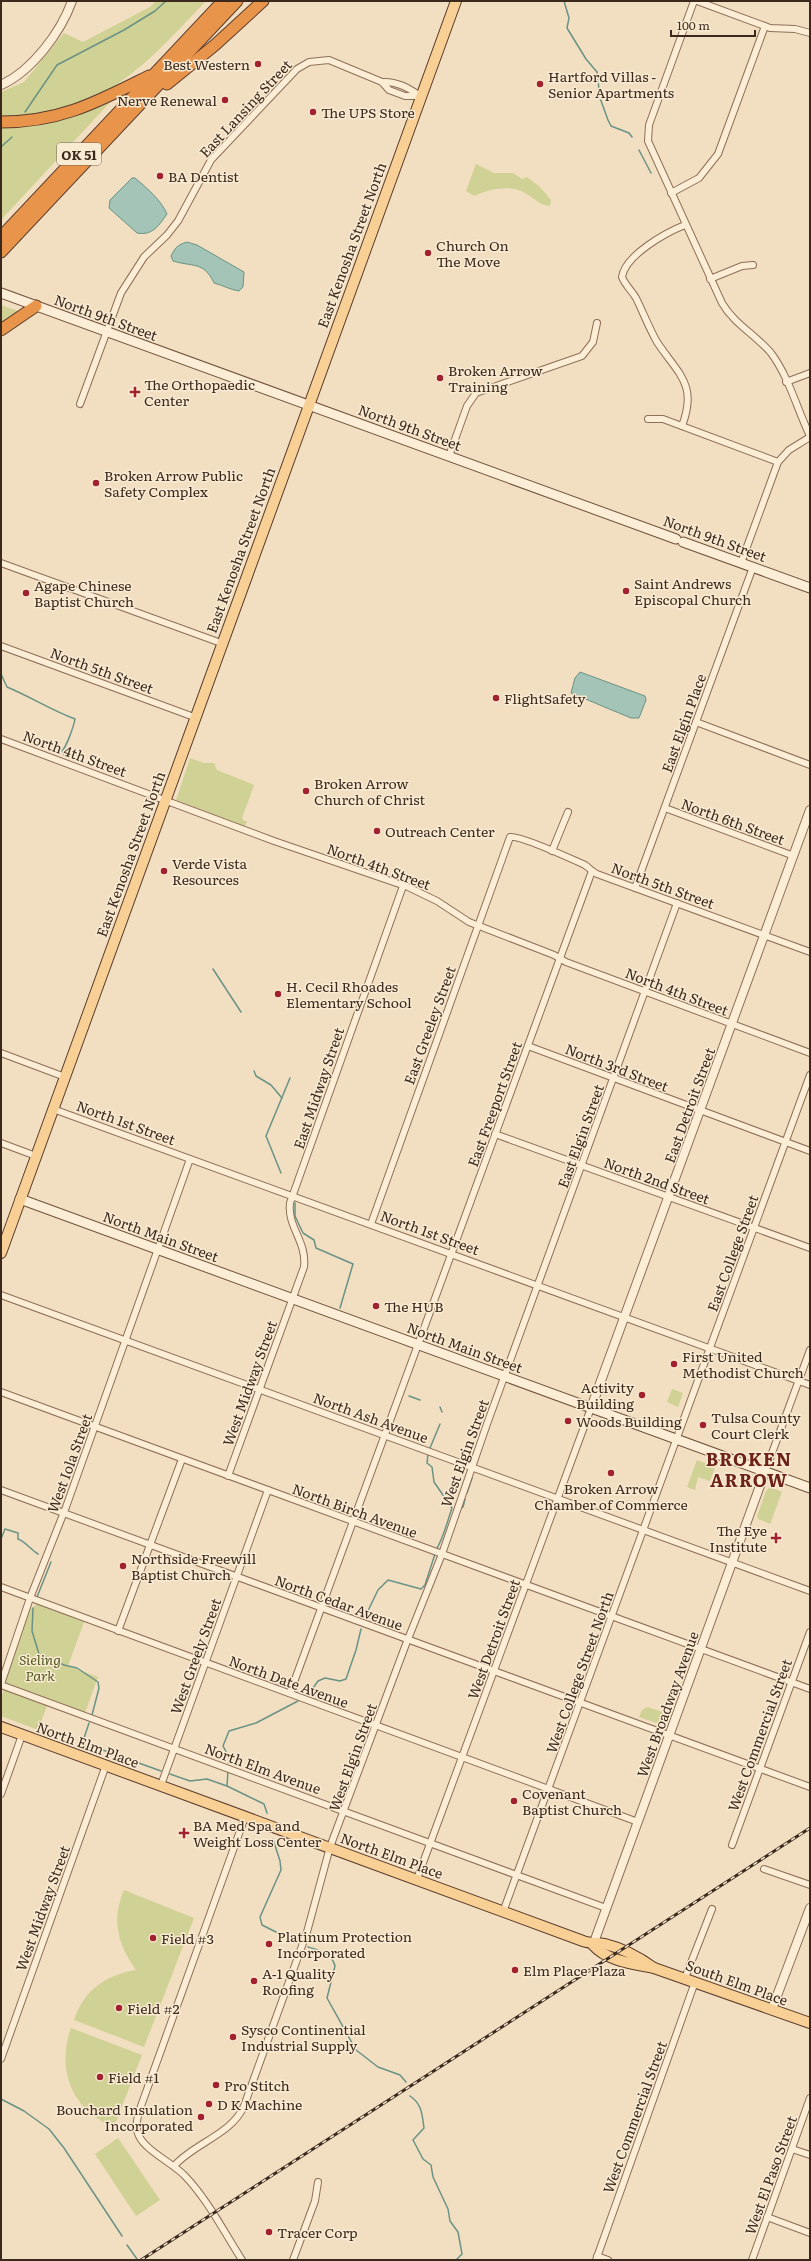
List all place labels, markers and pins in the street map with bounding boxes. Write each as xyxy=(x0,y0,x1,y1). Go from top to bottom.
place label: Best Western xyxy=(163,54,250,74)
marker: Best Western xyxy=(253,59,263,69)
place label: Hartford Villas - Senior Apartments xyxy=(548,66,674,102)
marker: Hartford Villas - Senior Apartments xyxy=(535,79,545,89)
place label: Nerve Renewal xyxy=(117,90,217,110)
marker: Nerve Renewal xyxy=(220,95,230,105)
place label: The UPS Store xyxy=(321,102,415,122)
marker: The UPS Store xyxy=(308,107,318,117)
place label: BA Dentist xyxy=(168,166,239,186)
marker: BA Dentist xyxy=(155,171,165,181)
place label: Church On The Move xyxy=(436,235,509,271)
marker: Church On The Move xyxy=(423,248,433,258)
place label: Broken Arrow Training xyxy=(448,360,543,396)
marker: Broken Arrow Training xyxy=(435,373,445,383)
place label: The Orthopaedic Center xyxy=(144,374,255,410)
marker: The Orthopaedic Center xyxy=(129,386,141,398)
place label: Broken Arrow Public Safety Complex xyxy=(104,465,243,501)
marker: Broken Arrow Public Safety Complex xyxy=(91,478,101,488)
place label: Saint Andrews Episcopal Church xyxy=(634,573,751,609)
place label: Agape Chinese Baptist Church xyxy=(34,575,134,611)
marker: Saint Andrews Episcopal Church xyxy=(621,586,631,596)
marker: Agape Chinese Baptist Church xyxy=(21,588,31,598)
place label: FlightSafety xyxy=(504,688,587,708)
marker: FlightSafety xyxy=(491,693,501,703)
place label: Broken Arrow Church of Christ xyxy=(314,773,426,809)
marker: Broken Arrow Church of Christ xyxy=(301,786,311,796)
place label: Outreach Center xyxy=(385,821,495,841)
marker: Outreach Center xyxy=(372,826,382,836)
place label: Verde Vista Resources xyxy=(172,853,248,889)
marker: Verde Vista Resources xyxy=(159,866,169,876)
place label: H. Cecil Rhoades Elementary School xyxy=(286,976,412,1012)
marker: H. Cecil Rhoades Elementary School xyxy=(273,989,283,999)
place label: The HUB xyxy=(384,1296,444,1316)
marker: The HUB xyxy=(371,1301,381,1311)
place label: First United Methodist Church xyxy=(682,1346,804,1382)
marker: First United Methodist Church xyxy=(669,1359,679,1369)
place label: Activity Building xyxy=(576,1377,635,1413)
marker: Activity Building xyxy=(637,1390,647,1400)
place label: Tulsa County Court Clerk xyxy=(711,1407,802,1443)
place label: Woods Building xyxy=(576,1411,682,1431)
marker: Woods Building xyxy=(563,1416,573,1426)
marker: Tulsa County Court Clerk xyxy=(698,1420,708,1430)
marker: Broken Arrow Chamber of Commerce xyxy=(606,1468,616,1478)
place label: Broken Arrow Chamber of Commerce xyxy=(534,1478,688,1514)
place label: The Eye Institute xyxy=(709,1520,767,1556)
marker: The Eye Institute xyxy=(770,1532,782,1544)
place label: Northside Freewill Baptist Church xyxy=(131,1548,257,1584)
marker: Northside Freewill Baptist Church xyxy=(118,1561,128,1571)
place label: Covenant Baptist Church xyxy=(522,1783,622,1819)
marker: Covenant Baptist Church xyxy=(509,1796,519,1806)
place label: BA Med Spa and Weight Loss Center xyxy=(193,1815,322,1851)
marker: BA Med Spa and Weight Loss Center xyxy=(178,1827,190,1839)
place label: Platinum Protection Incorporated xyxy=(277,1926,412,1962)
place label: Field #3 xyxy=(161,1928,214,1948)
marker: Field #3 xyxy=(148,1933,158,1943)
marker: Platinum Protection Incorporated xyxy=(264,1939,274,1949)
place label: Elm Place Plaza xyxy=(523,1960,626,1980)
place label: A-1 Quality Roofing xyxy=(262,1963,336,1999)
marker: Elm Place Plaza xyxy=(510,1965,520,1975)
marker: A-1 Quality Roofing xyxy=(249,1976,259,1986)
place label: Field #2 xyxy=(127,1998,180,2018)
marker: Field #2 xyxy=(114,2003,124,2013)
place label: Sysco Continential Industrial Supply xyxy=(241,2019,366,2055)
marker: Sysco Continential Industrial Supply xyxy=(228,2032,238,2042)
place label: Field #1 xyxy=(108,2067,160,2087)
marker: Field #1 xyxy=(95,2072,105,2082)
place label: Pro Stitch xyxy=(224,2075,290,2095)
marker: Pro Stitch xyxy=(211,2080,221,2090)
place label: D K Machine xyxy=(217,2094,302,2114)
place label: Bouchard Insulation Incorporated xyxy=(56,2099,193,2135)
marker: D K Machine xyxy=(204,2099,214,2109)
marker: Bouchard Insulation Incorporated xyxy=(196,2112,206,2122)
place label: Tracer Corp xyxy=(277,2222,358,2242)
marker: Tracer Corp xyxy=(264,2227,274,2237)

